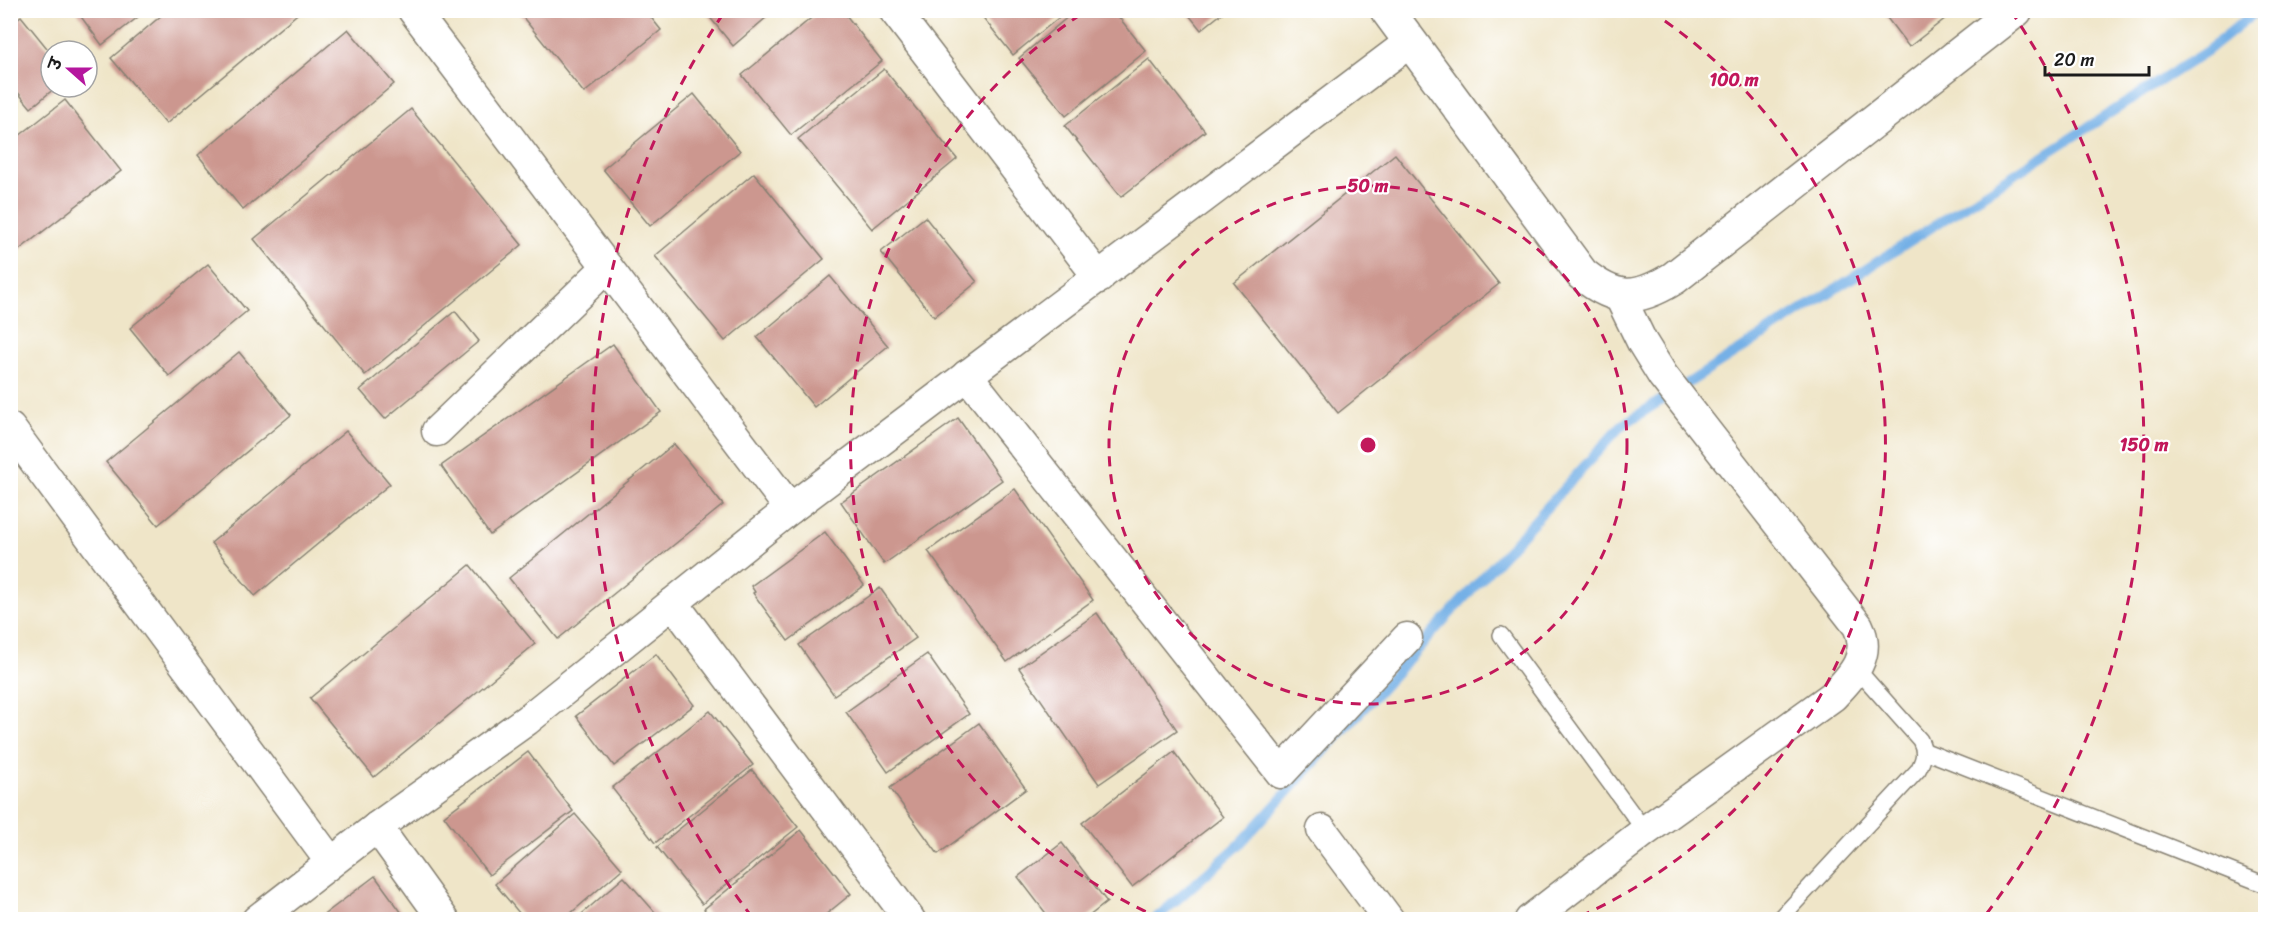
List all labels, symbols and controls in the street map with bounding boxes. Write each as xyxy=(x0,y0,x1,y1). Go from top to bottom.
north arrow xyxy=(39,39,99,99)
scale bar xyxy=(2045,39,2148,77)
text: 20 m xyxy=(2054,44,2094,76)
text: उ xyxy=(39,52,71,76)
text: 100 m xyxy=(1710,64,1759,96)
text: 50 m xyxy=(1348,170,1389,202)
text: 150 m xyxy=(2120,429,2168,461)
centre of rings xyxy=(1358,435,1378,455)

